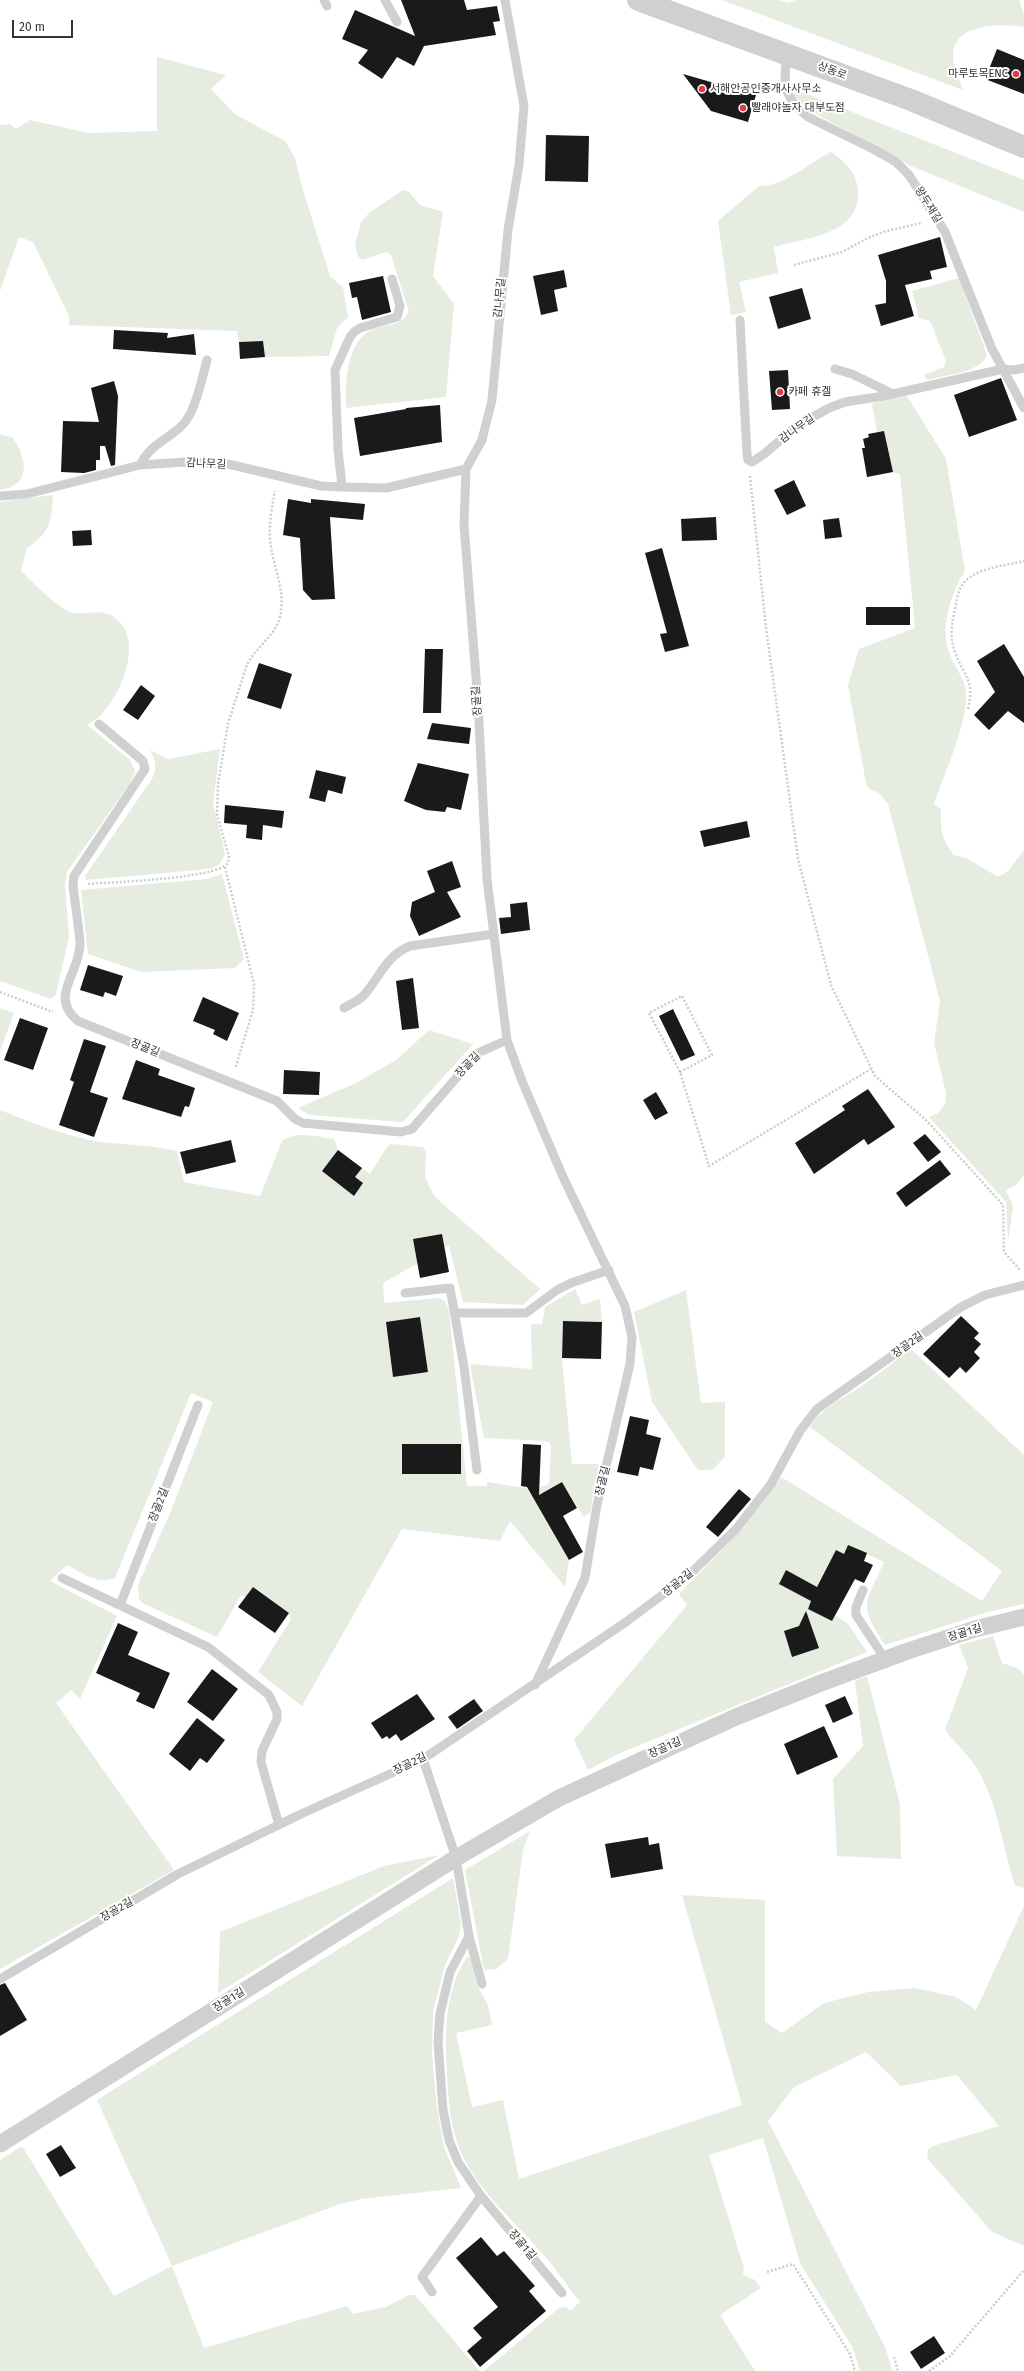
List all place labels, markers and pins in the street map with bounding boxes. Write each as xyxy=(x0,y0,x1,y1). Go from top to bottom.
place label: 마루토목ENC xyxy=(948,67,1008,81)
marker: 마루토목ENC xyxy=(1011,69,1021,79)
place label: 서해안공인중개사사무소 xyxy=(710,82,821,96)
marker: 서해안공인중개사사무소 xyxy=(697,84,707,94)
place label: 빨래야놀자 대부도점 xyxy=(751,101,845,115)
marker: 빨래야놀자 대부도점 xyxy=(738,103,748,113)
place label: 카페 휴겔 xyxy=(788,385,831,399)
marker: 카페 휴겔 xyxy=(775,387,785,397)

